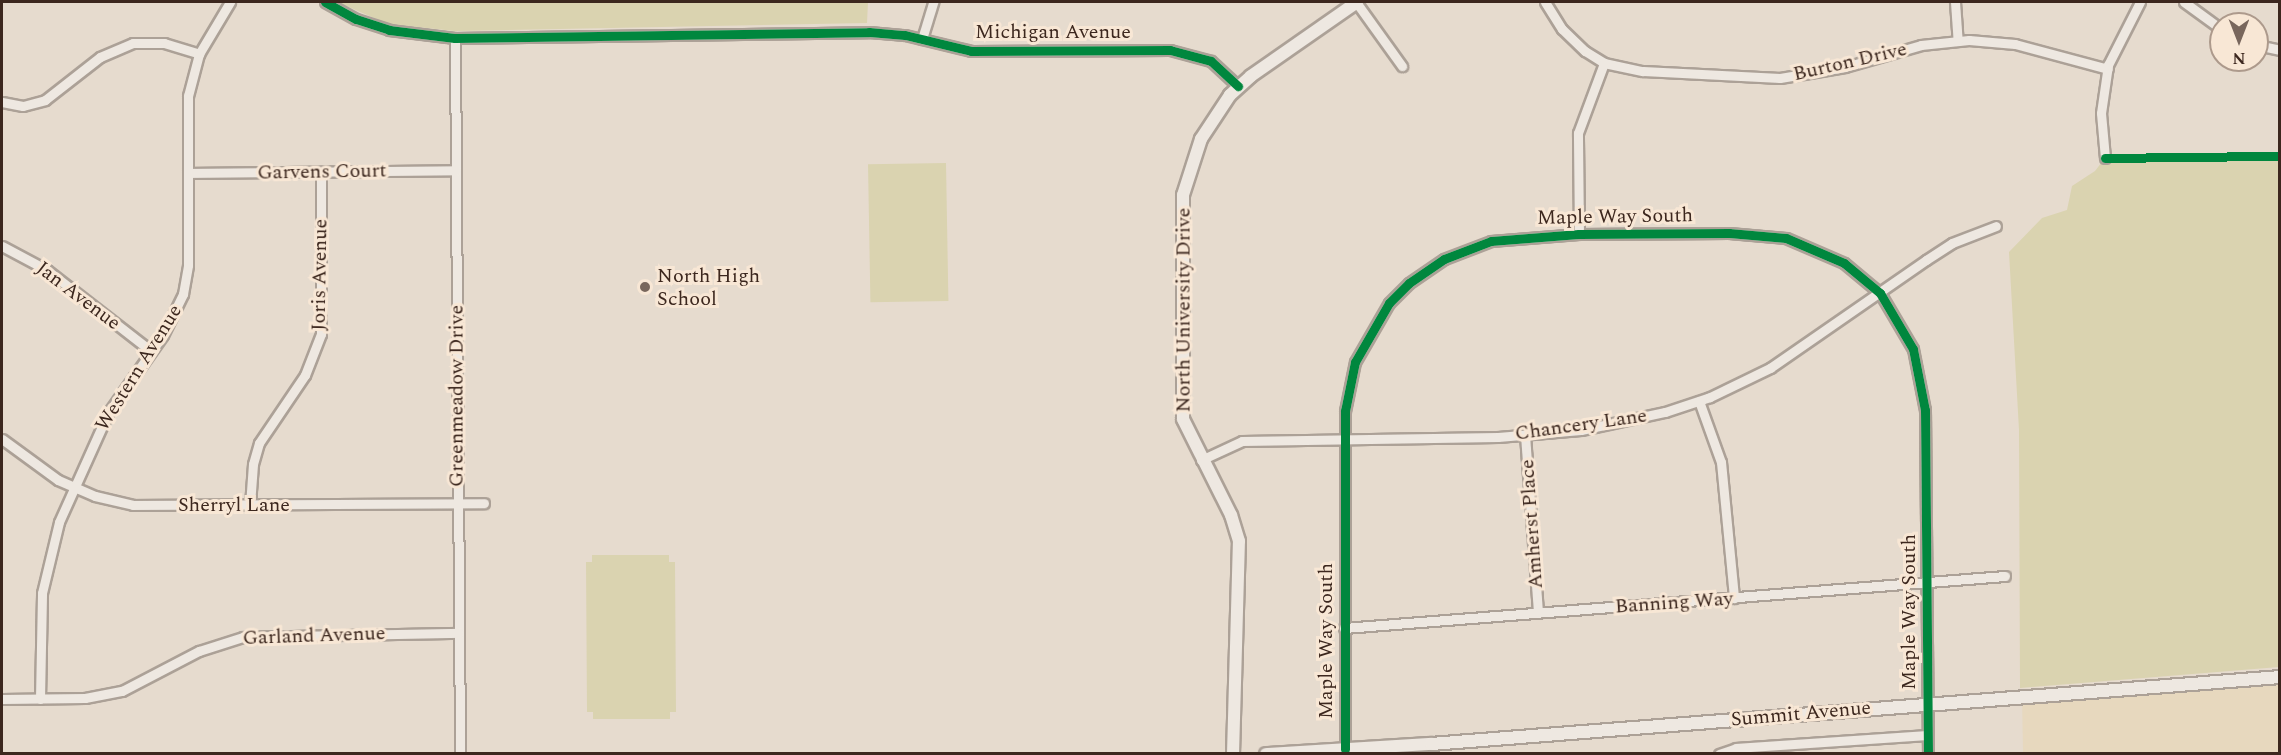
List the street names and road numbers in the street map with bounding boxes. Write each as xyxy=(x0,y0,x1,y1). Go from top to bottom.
street label: Michigan Avenue xyxy=(975,20,1131,44)
street label: Burton Drive xyxy=(1791,37,1909,87)
street label: Garvens Court xyxy=(257,159,387,185)
street label: Maple Way South xyxy=(1537,204,1693,230)
street label: North University Drive xyxy=(1172,208,1196,412)
street label: Joris Avenue xyxy=(307,219,333,331)
street label: Jan Avenue xyxy=(31,256,125,336)
street label: Western Avenue xyxy=(90,300,188,436)
street label: Greenmeadow Drive xyxy=(445,305,469,487)
street label: Chancery Lane xyxy=(1513,404,1649,446)
street label: Amherst Place xyxy=(1516,458,1548,590)
street label: Sherryl Lane xyxy=(178,493,290,517)
street label: Maple Way South xyxy=(1897,534,1921,690)
street label: Maple Way South xyxy=(1314,563,1338,719)
street label: Banning Way xyxy=(1614,587,1734,619)
street label: Garland Avenue xyxy=(242,622,386,650)
street label: Summit Avenue xyxy=(1730,696,1872,732)

